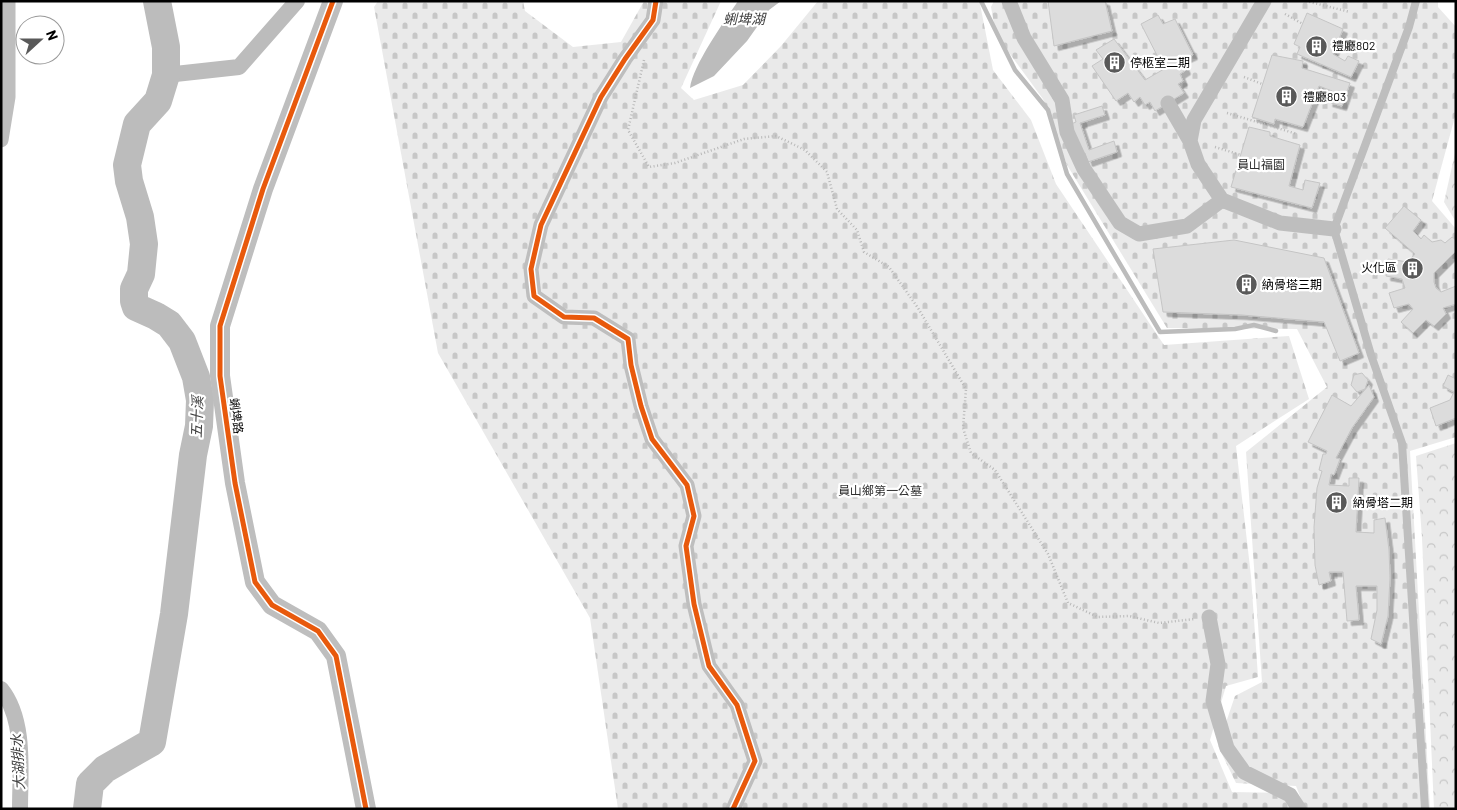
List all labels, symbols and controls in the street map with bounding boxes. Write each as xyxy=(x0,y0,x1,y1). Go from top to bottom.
water label: 蜊埤湖 xyxy=(723,10,767,27)
north arrow xyxy=(15,15,65,65)
text: N xyxy=(43,28,62,43)
building icon: 禮廳802 xyxy=(1304,34,1328,58)
place label: 禮廳802 xyxy=(1332,38,1375,52)
building icon: 停柩室二期 xyxy=(1102,51,1126,75)
place label: 停柩室二期 xyxy=(1130,55,1190,69)
building icon: 禮廳803 xyxy=(1275,85,1299,109)
place label: 禮廳803 xyxy=(1303,89,1346,103)
park label: 員山福園 xyxy=(1237,157,1285,171)
building icon: 火化區 xyxy=(1401,256,1425,280)
place label: 火化區 xyxy=(1361,260,1397,274)
building icon: 納骨塔三期 xyxy=(1234,273,1258,297)
place label: 納骨塔三期 xyxy=(1262,277,1322,291)
water label: 五十溪 xyxy=(187,394,206,438)
street label: 蜊埤路 xyxy=(228,397,246,435)
park label: 員山鄉第一公墓 xyxy=(838,483,922,497)
building icon: 納骨塔二期 xyxy=(1325,491,1349,515)
place label: 納骨塔二期 xyxy=(1353,495,1413,509)
water label: 大湖排水 xyxy=(7,733,27,790)

